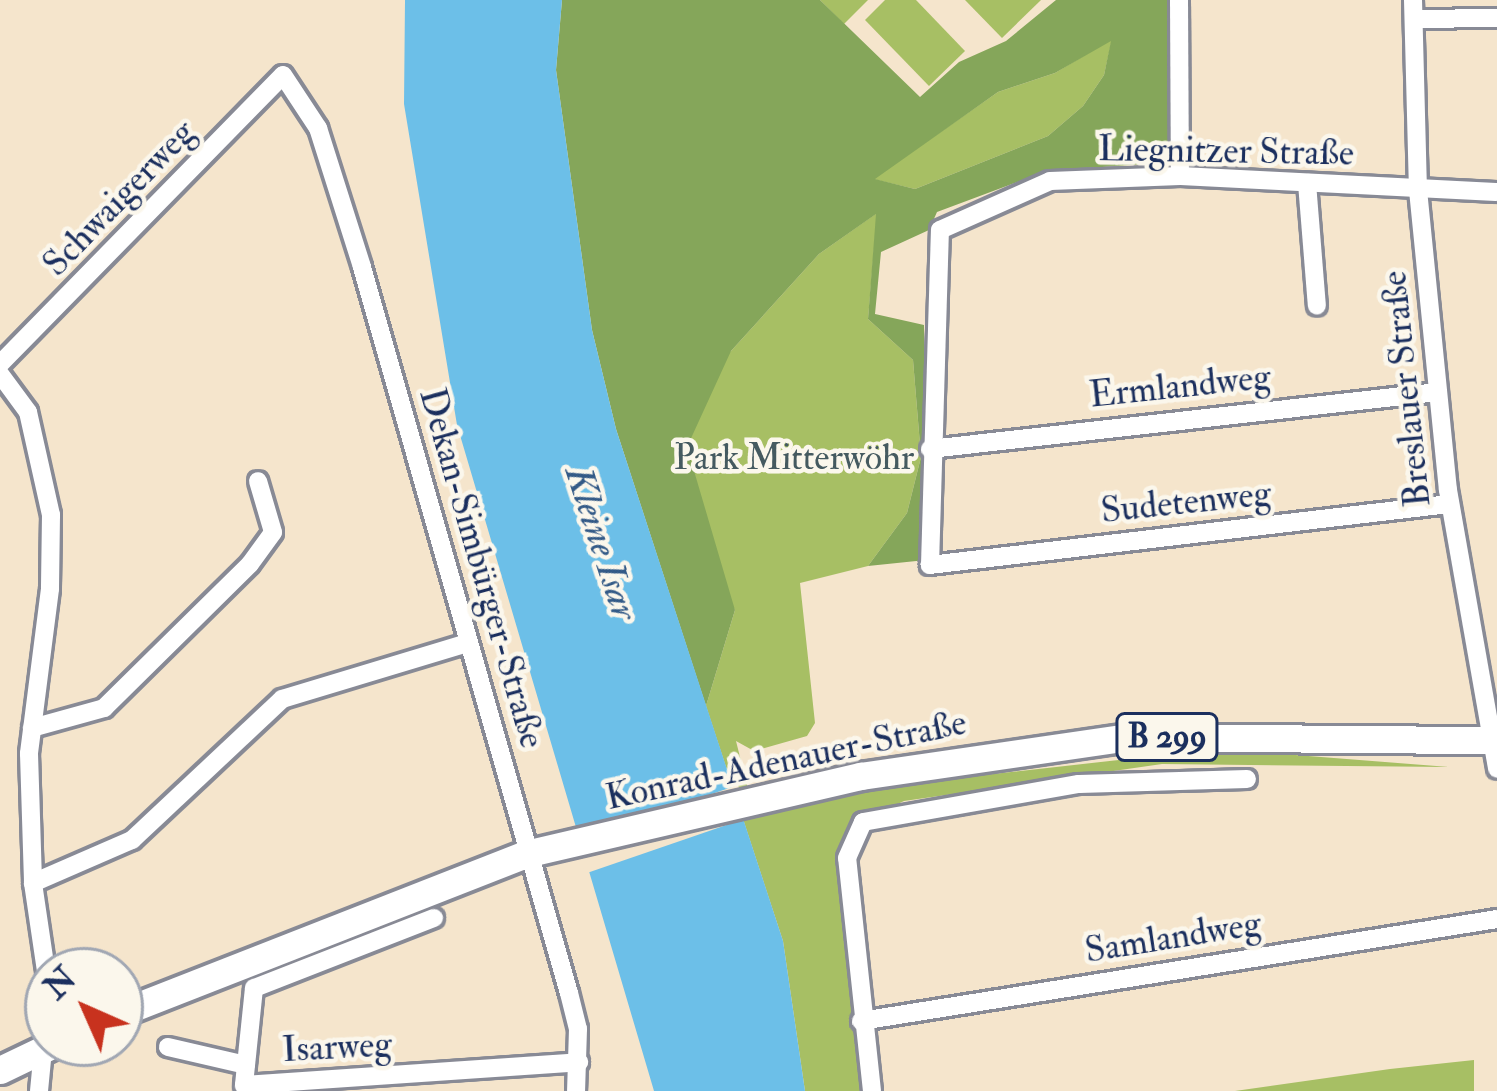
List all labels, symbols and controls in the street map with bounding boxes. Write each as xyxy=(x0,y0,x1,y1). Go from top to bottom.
street label: Schwaigerweg xyxy=(34,111,204,285)
street label: Liegnitzer Straße xyxy=(1098,127,1354,175)
street label: Breslauer Straße xyxy=(1372,269,1440,509)
street label: Ermlandweg xyxy=(1087,355,1273,417)
street label: Dekan-Simbürger-Straße xyxy=(410,383,554,753)
park label: Park Mitterwöhr xyxy=(674,436,914,480)
water label: Kleine Isar xyxy=(554,460,648,626)
street label: Sudetenweg xyxy=(1099,472,1273,532)
street label: Konrad-Adenauer-Straße xyxy=(602,701,970,819)
road number: B 299 xyxy=(1113,710,1221,764)
street label: Samlandweg xyxy=(1082,902,1264,972)
north arrow xyxy=(24,947,144,1067)
text: N xyxy=(35,958,85,1008)
street label: Isarweg xyxy=(281,1023,393,1071)

